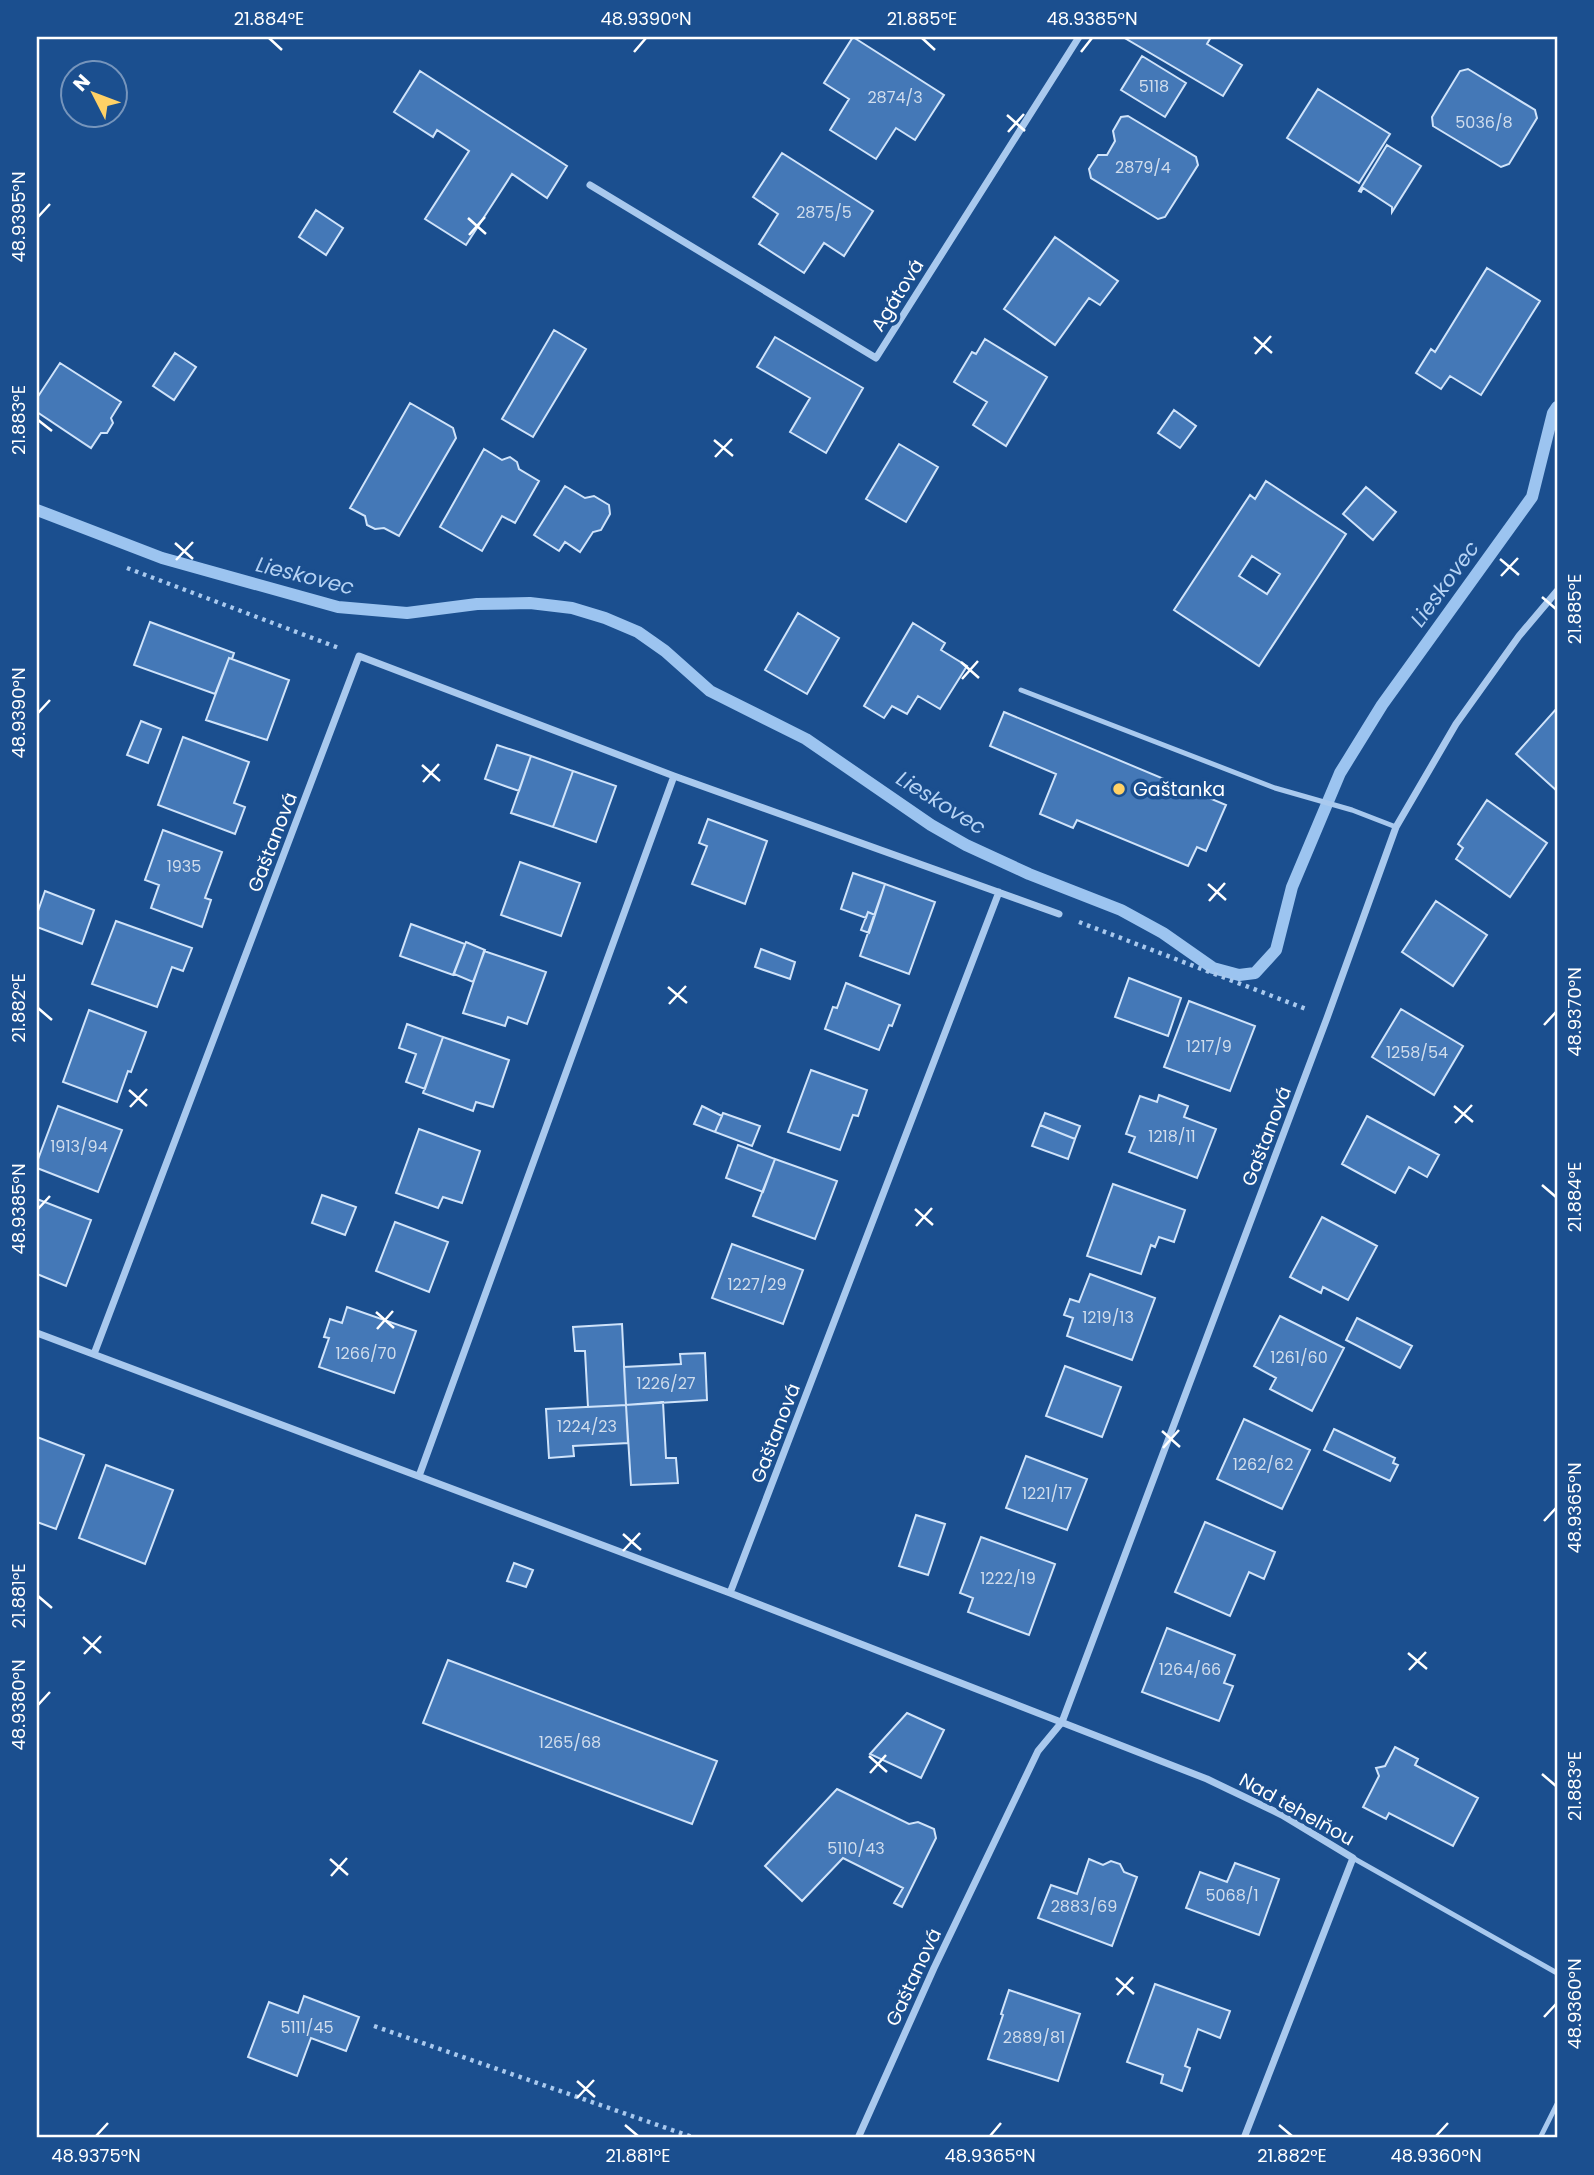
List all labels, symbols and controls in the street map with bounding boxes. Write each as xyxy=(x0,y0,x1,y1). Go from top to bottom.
text: 21.884°E xyxy=(234,6,304,31)
text: 48.9390°N xyxy=(600,6,692,31)
text: 21.885°E xyxy=(887,6,957,31)
text: 48.9385°N xyxy=(1046,6,1138,31)
north arrow xyxy=(60,60,130,130)
text: N xyxy=(67,69,97,97)
house number: 5118 xyxy=(1139,75,1169,98)
house number: 2874/3 xyxy=(867,86,923,109)
house number: 5036/8 xyxy=(1455,111,1513,134)
house number: 2879/4 xyxy=(1115,156,1171,179)
text: 48.9395°N xyxy=(6,171,31,263)
house number: 2875/5 xyxy=(796,201,852,224)
street label: Agátová xyxy=(864,254,930,337)
text: 21.883°E xyxy=(6,385,31,455)
water label: Lieskovec xyxy=(1403,535,1486,633)
water label: Lieskovec xyxy=(253,549,357,602)
text: 21.885°E xyxy=(1562,574,1587,644)
text: 48.9390°N xyxy=(6,667,31,759)
water label: Lieskovec xyxy=(891,764,992,842)
place label: Gaštanka xyxy=(1133,776,1225,803)
marker: Gaštanka xyxy=(1111,781,1127,797)
street label: Gaštanová xyxy=(241,788,304,896)
house number: 1935 xyxy=(167,855,201,878)
text: 48.9370°N xyxy=(1562,967,1587,1057)
text: 21.882°E xyxy=(6,973,31,1043)
house number: 1217/9 xyxy=(1186,1035,1232,1058)
house number: 1258/54 xyxy=(1386,1041,1448,1064)
street label: Gaštanová xyxy=(1235,1082,1298,1190)
house number: 1218/11 xyxy=(1148,1125,1196,1148)
house number: 1913/94 xyxy=(50,1135,108,1158)
text: 21.884°E xyxy=(1562,1162,1587,1232)
text: 48.9385°N xyxy=(6,1163,31,1255)
house number: 1227/29 xyxy=(727,1273,787,1296)
house number: 1219/13 xyxy=(1082,1306,1134,1329)
house number: 1266/70 xyxy=(335,1342,397,1365)
house number: 1261/60 xyxy=(1270,1346,1328,1369)
house number: 1226/27 xyxy=(636,1372,696,1395)
street label: Gaštanová xyxy=(744,1379,807,1487)
house number: 1224/23 xyxy=(557,1415,617,1438)
house number: 1262/62 xyxy=(1233,1453,1293,1476)
text: 48.9365°N xyxy=(1562,1462,1587,1554)
house number: 1221/17 xyxy=(1022,1482,1072,1505)
text: 21.881°E xyxy=(6,1564,31,1628)
house number: 1222/19 xyxy=(980,1567,1036,1590)
house number: 1264/66 xyxy=(1159,1658,1221,1681)
text: 48.9380°N xyxy=(6,1659,31,1751)
house number: 1265/68 xyxy=(539,1731,601,1754)
text: 21.883°E xyxy=(1562,1751,1587,1821)
street label: Nad tehelňou xyxy=(1234,1767,1359,1852)
house number: 5110/43 xyxy=(827,1837,885,1860)
house number: 5068/1 xyxy=(1205,1884,1259,1907)
house number: 2883/69 xyxy=(1051,1895,1117,1918)
street label: Gaštanová xyxy=(879,1924,948,2031)
text: 48.9360°N xyxy=(1562,1958,1587,2050)
house number: 5111/45 xyxy=(280,2016,334,2039)
house number: 2889/81 xyxy=(1003,2026,1065,2049)
text: 48.9375°N xyxy=(51,2143,141,2168)
text: 21.881°E xyxy=(606,2143,670,2168)
text: 48.9365°N xyxy=(944,2143,1036,2168)
text: 21.882°E xyxy=(1257,2143,1327,2168)
text: 48.9360°N xyxy=(1390,2143,1482,2168)

